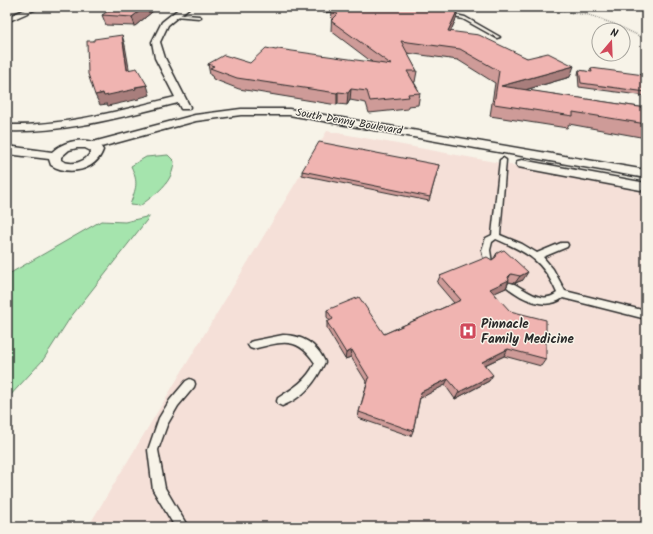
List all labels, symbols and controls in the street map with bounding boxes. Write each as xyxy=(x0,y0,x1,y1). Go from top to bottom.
north arrow xyxy=(591,22,631,62)
text: N xyxy=(608,24,620,43)
street label: South Denny Boulevard xyxy=(294,104,404,140)
place label: Pinnacle Family Medicine xyxy=(481,314,574,350)
hospital icon: Pinnacle Family Medicine xyxy=(458,321,478,341)

